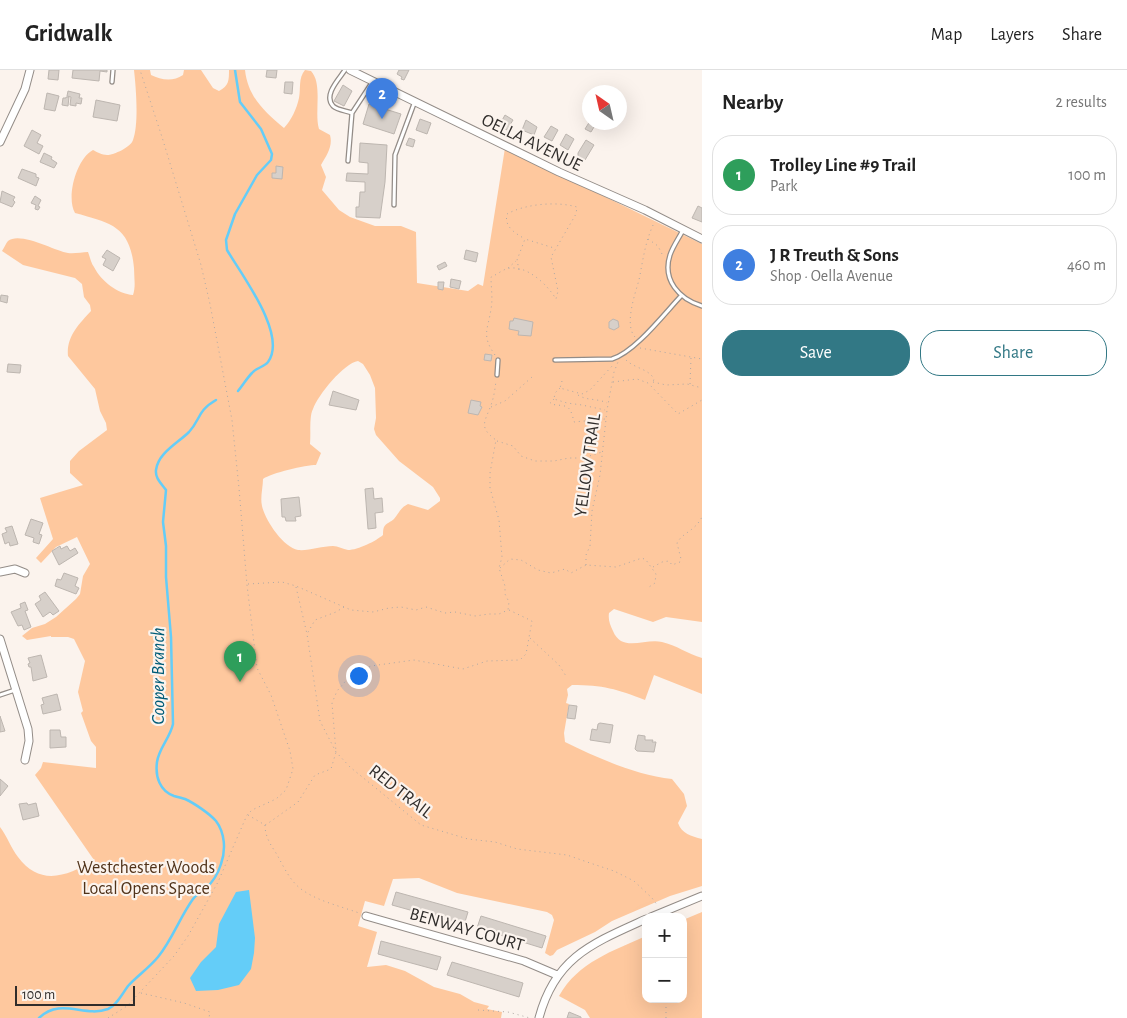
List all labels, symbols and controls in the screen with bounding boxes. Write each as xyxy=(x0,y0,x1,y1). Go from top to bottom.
text: Gridwalk xyxy=(25,22,112,46)
text: Map xyxy=(931,26,962,44)
text: Layers xyxy=(990,26,1034,44)
text: Share xyxy=(1062,26,1102,44)
pin: 2 xyxy=(366,78,398,119)
north arrow xyxy=(582,85,627,130)
text: Nearby xyxy=(722,92,783,113)
text: 2 results xyxy=(1055,94,1107,110)
street label: OELLA AVENUE xyxy=(478,111,585,175)
text: Trolley Line #9 Trail xyxy=(770,156,916,175)
text: 1 xyxy=(736,167,742,183)
text: 100 m xyxy=(1068,167,1106,183)
text: Park xyxy=(770,178,798,194)
text: J R Treuth & Sons xyxy=(770,246,899,265)
text: 2 xyxy=(735,257,743,273)
text: 460 m xyxy=(1067,257,1106,273)
text: Shop · Oella Avenue xyxy=(770,268,893,284)
button: Save xyxy=(722,330,910,376)
button: Share xyxy=(920,330,1107,376)
street label: YELLOW TRAIL xyxy=(572,412,604,518)
water label: Cooper Branch xyxy=(149,627,168,725)
pin: 1 xyxy=(224,641,256,682)
your location xyxy=(346,663,372,689)
street label: RED TRAIL xyxy=(365,762,436,822)
park label: Westchester Woods Local Opens Space xyxy=(77,859,215,898)
street label: BENWAY COURT xyxy=(407,905,526,955)
map controls xyxy=(642,913,687,1003)
button: + xyxy=(642,913,687,958)
button: − xyxy=(642,958,687,1003)
scale bar xyxy=(15,983,135,1006)
text: 100 m xyxy=(22,988,55,1002)

